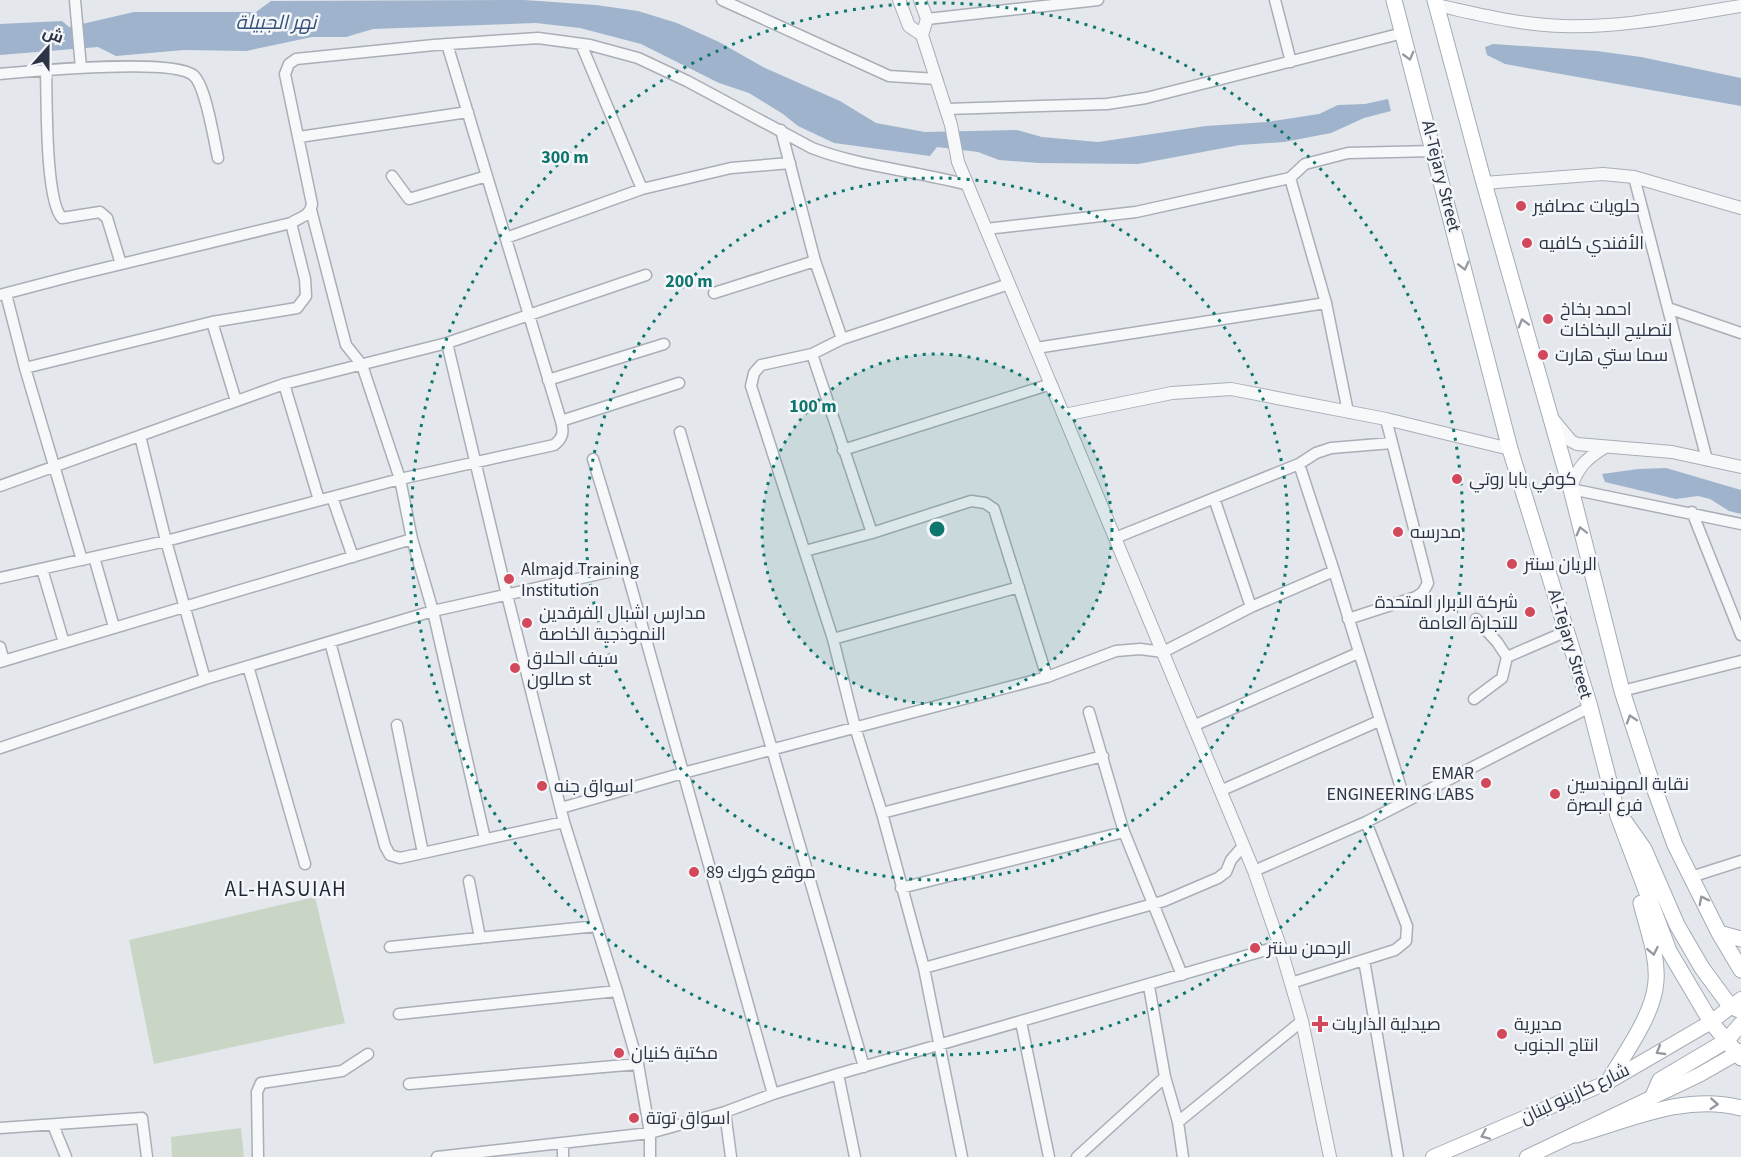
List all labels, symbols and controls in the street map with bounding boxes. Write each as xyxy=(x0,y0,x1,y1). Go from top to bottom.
water label: نهر الجبيلة xyxy=(236,9,319,37)
north arrow xyxy=(18,18,78,78)
text: ش xyxy=(39,21,67,49)
one-way arrow xyxy=(1402,51,1415,61)
street label: Al-Tejary Street xyxy=(1415,118,1467,234)
text: 300 m xyxy=(541,145,589,170)
place label: حلويات عصافير xyxy=(1532,194,1640,219)
marker: حلويات عصافير xyxy=(1514,199,1528,213)
place label: الأفندي كافيه xyxy=(1539,231,1644,257)
marker: الأفندي كافيه xyxy=(1520,236,1534,250)
one-way arrow xyxy=(1456,260,1469,270)
text: 200 m xyxy=(665,269,713,294)
place label: احمد بخاخ لتصليح البخاخات xyxy=(1560,297,1672,343)
marker: احمد بخاخ لتصليح البخاخات xyxy=(1541,312,1555,326)
one-way arrow xyxy=(1518,318,1530,329)
place label: سما ستي هارت xyxy=(1555,343,1668,369)
marker: سما ستي هارت xyxy=(1536,348,1550,362)
text: 100 m xyxy=(789,394,837,419)
place label: كوفي بابا روتي xyxy=(1469,467,1577,493)
marker: كوفي بابا روتي xyxy=(1450,472,1464,486)
centre of rings xyxy=(927,519,947,539)
place label: مدرسه xyxy=(1410,520,1461,545)
marker: مدرسه xyxy=(1391,525,1405,539)
one-way arrow xyxy=(1576,526,1589,536)
place label: الريان سنتر xyxy=(1523,552,1597,577)
place label: Almajd Training Institution xyxy=(521,557,639,603)
marker: الريان سنتر xyxy=(1505,557,1519,571)
marker: Almajd Training Institution xyxy=(502,572,516,586)
street label: Al-Tejary Street xyxy=(1541,586,1599,702)
place label: شركة الابرار المتحدة للتجارة العامة xyxy=(1375,590,1518,636)
place label: مدارس اشبال الفرقدين النموذجية الخاصة xyxy=(539,601,706,647)
marker: شركة الابرار المتحدة للتجارة العامة xyxy=(1523,605,1537,619)
marker: مدارس اشبال الفرقدين النموذجية الخاصة xyxy=(520,616,534,630)
place label: سيف الحلاق صالون st xyxy=(527,646,618,692)
marker: سيف الحلاق صالون st xyxy=(508,661,522,675)
one-way arrow xyxy=(1626,714,1639,725)
place label: EMAR ENGINEERING LABS xyxy=(1327,761,1474,807)
place label: نقابة المهندسين فرع البصرة xyxy=(1567,772,1689,818)
place label: اسواق جنه xyxy=(554,774,634,799)
marker: EMAR ENGINEERING LABS xyxy=(1479,776,1493,790)
marker: اسواق جنه xyxy=(535,779,549,793)
marker: نقابة المهندسين فرع البصرة xyxy=(1548,787,1562,801)
place label: موقع كورك 89 xyxy=(706,860,816,885)
marker: موقع كورك 89 xyxy=(687,865,701,879)
district label: AL-HASUIAH xyxy=(225,874,347,904)
one-way arrow xyxy=(1698,896,1710,907)
place label: الرحمن سنتر xyxy=(1266,936,1351,961)
marker: الرحمن سنتر xyxy=(1248,941,1262,955)
one-way arrow xyxy=(1646,946,1659,956)
place label: صيدلية الذاريات xyxy=(1332,1012,1441,1037)
place label: مديرية انتاج الجنوب xyxy=(1514,1012,1599,1058)
marker: صيدلية الذاريات xyxy=(1313,1017,1327,1031)
marker: مديرية انتاج الجنوب xyxy=(1495,1027,1509,1041)
place label: مكتبة كنيان xyxy=(631,1041,718,1066)
one-way arrow xyxy=(1656,1044,1666,1056)
marker: مكتبة كنيان xyxy=(612,1046,626,1060)
street label: شارع كازينو لبنان xyxy=(1516,1058,1634,1130)
one-way arrow xyxy=(1709,1097,1718,1110)
place label: اسواق توتة xyxy=(646,1106,731,1131)
marker: اسواق توتة xyxy=(627,1111,641,1125)
one-way arrow xyxy=(1480,1128,1491,1140)

